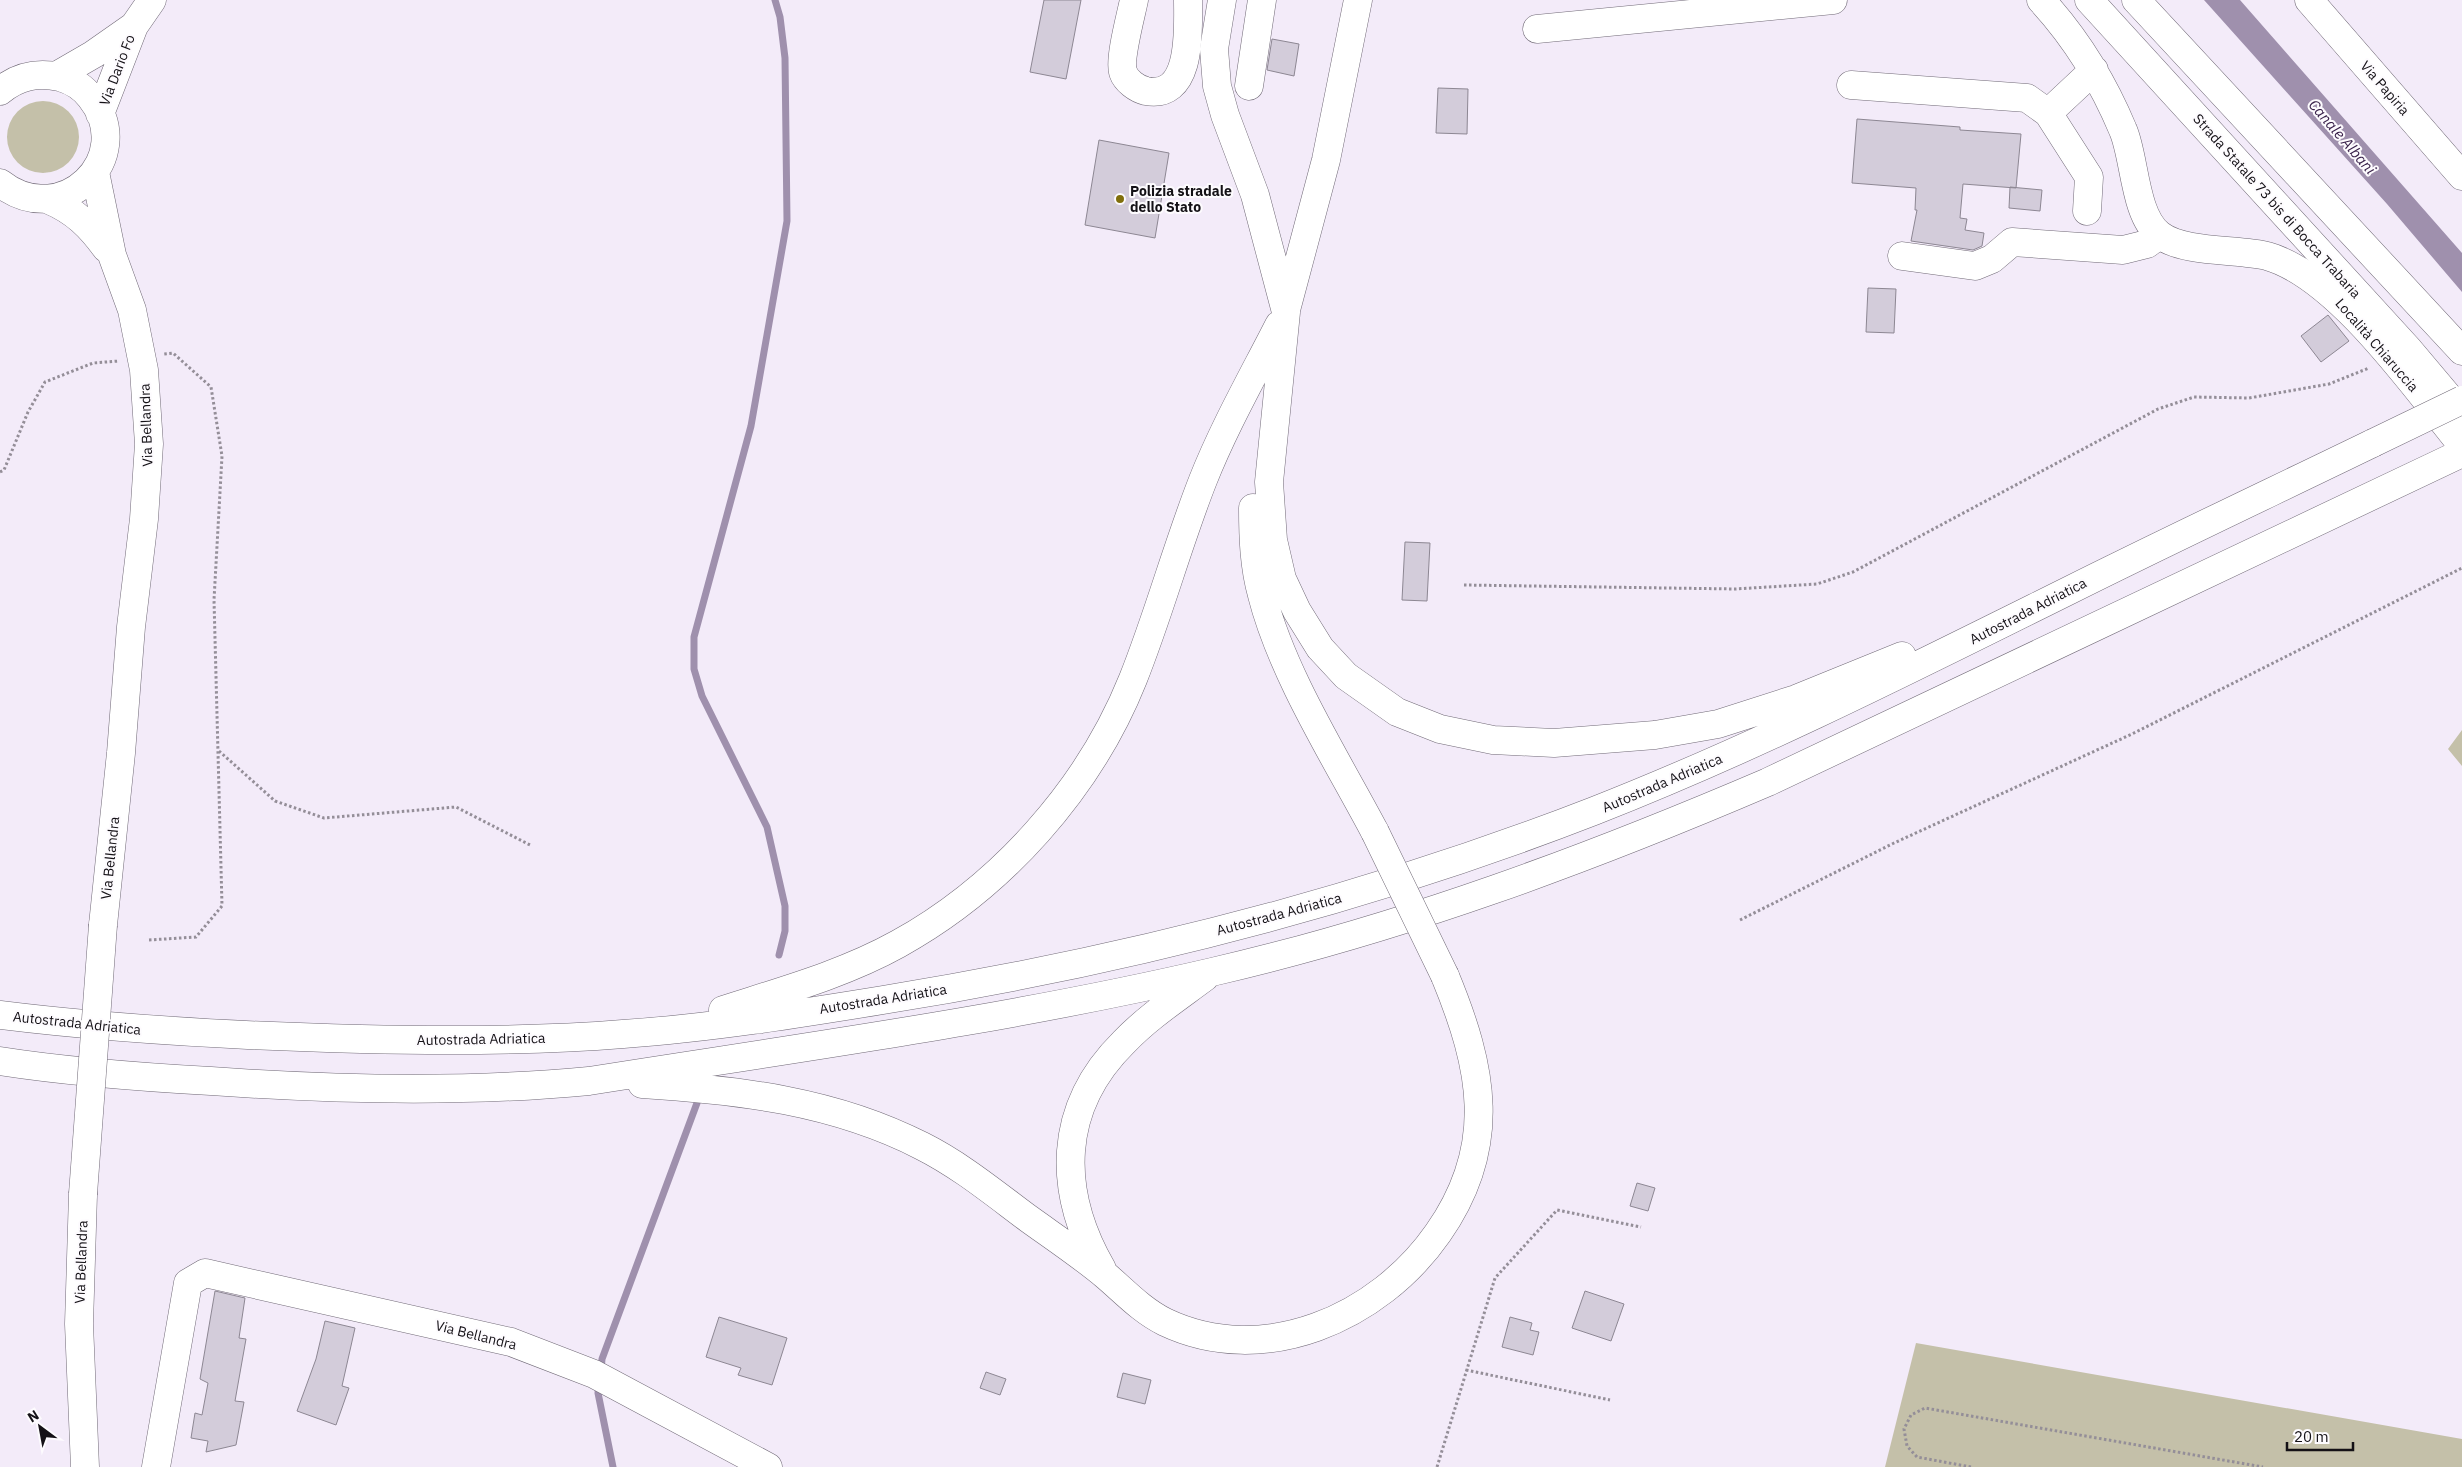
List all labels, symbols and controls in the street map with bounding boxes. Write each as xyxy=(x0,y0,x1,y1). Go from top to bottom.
street label: Via Dario Fo xyxy=(95,32,139,108)
street label: Via Papiria xyxy=(2356,57,2414,119)
water label: Canale Albani xyxy=(2305,95,2380,178)
street label: Strada Statale 73 bis di Bocca Trabaria xyxy=(2189,110,2365,302)
place label: Polizia stradale dello Stato xyxy=(1130,182,1232,216)
marker: Polizia stradale dello Stato xyxy=(1114,193,1126,205)
street label: Località Chiaruccia xyxy=(2332,295,2423,396)
street label: Via Bellandra xyxy=(136,383,156,467)
street label: Autostrada Adriatica xyxy=(1967,573,2090,648)
street label: Autostrada Adriatica xyxy=(1599,749,1725,816)
street label: Via Bellandra xyxy=(97,815,123,900)
street label: Autostrada Adriatica xyxy=(1214,888,1344,939)
street label: Autostrada Adriatica xyxy=(818,980,949,1018)
street label: Autostrada Adriatica xyxy=(12,1007,143,1039)
street label: Autostrada Adriatica xyxy=(416,1029,546,1049)
street label: Via Bellandra xyxy=(71,1220,91,1304)
street label: Via Bellandra xyxy=(433,1316,519,1354)
north arrow xyxy=(15,1402,65,1452)
text: N xyxy=(24,1406,42,1426)
scale bar xyxy=(2287,1420,2353,1452)
text: 20 m xyxy=(2294,1427,2329,1446)

